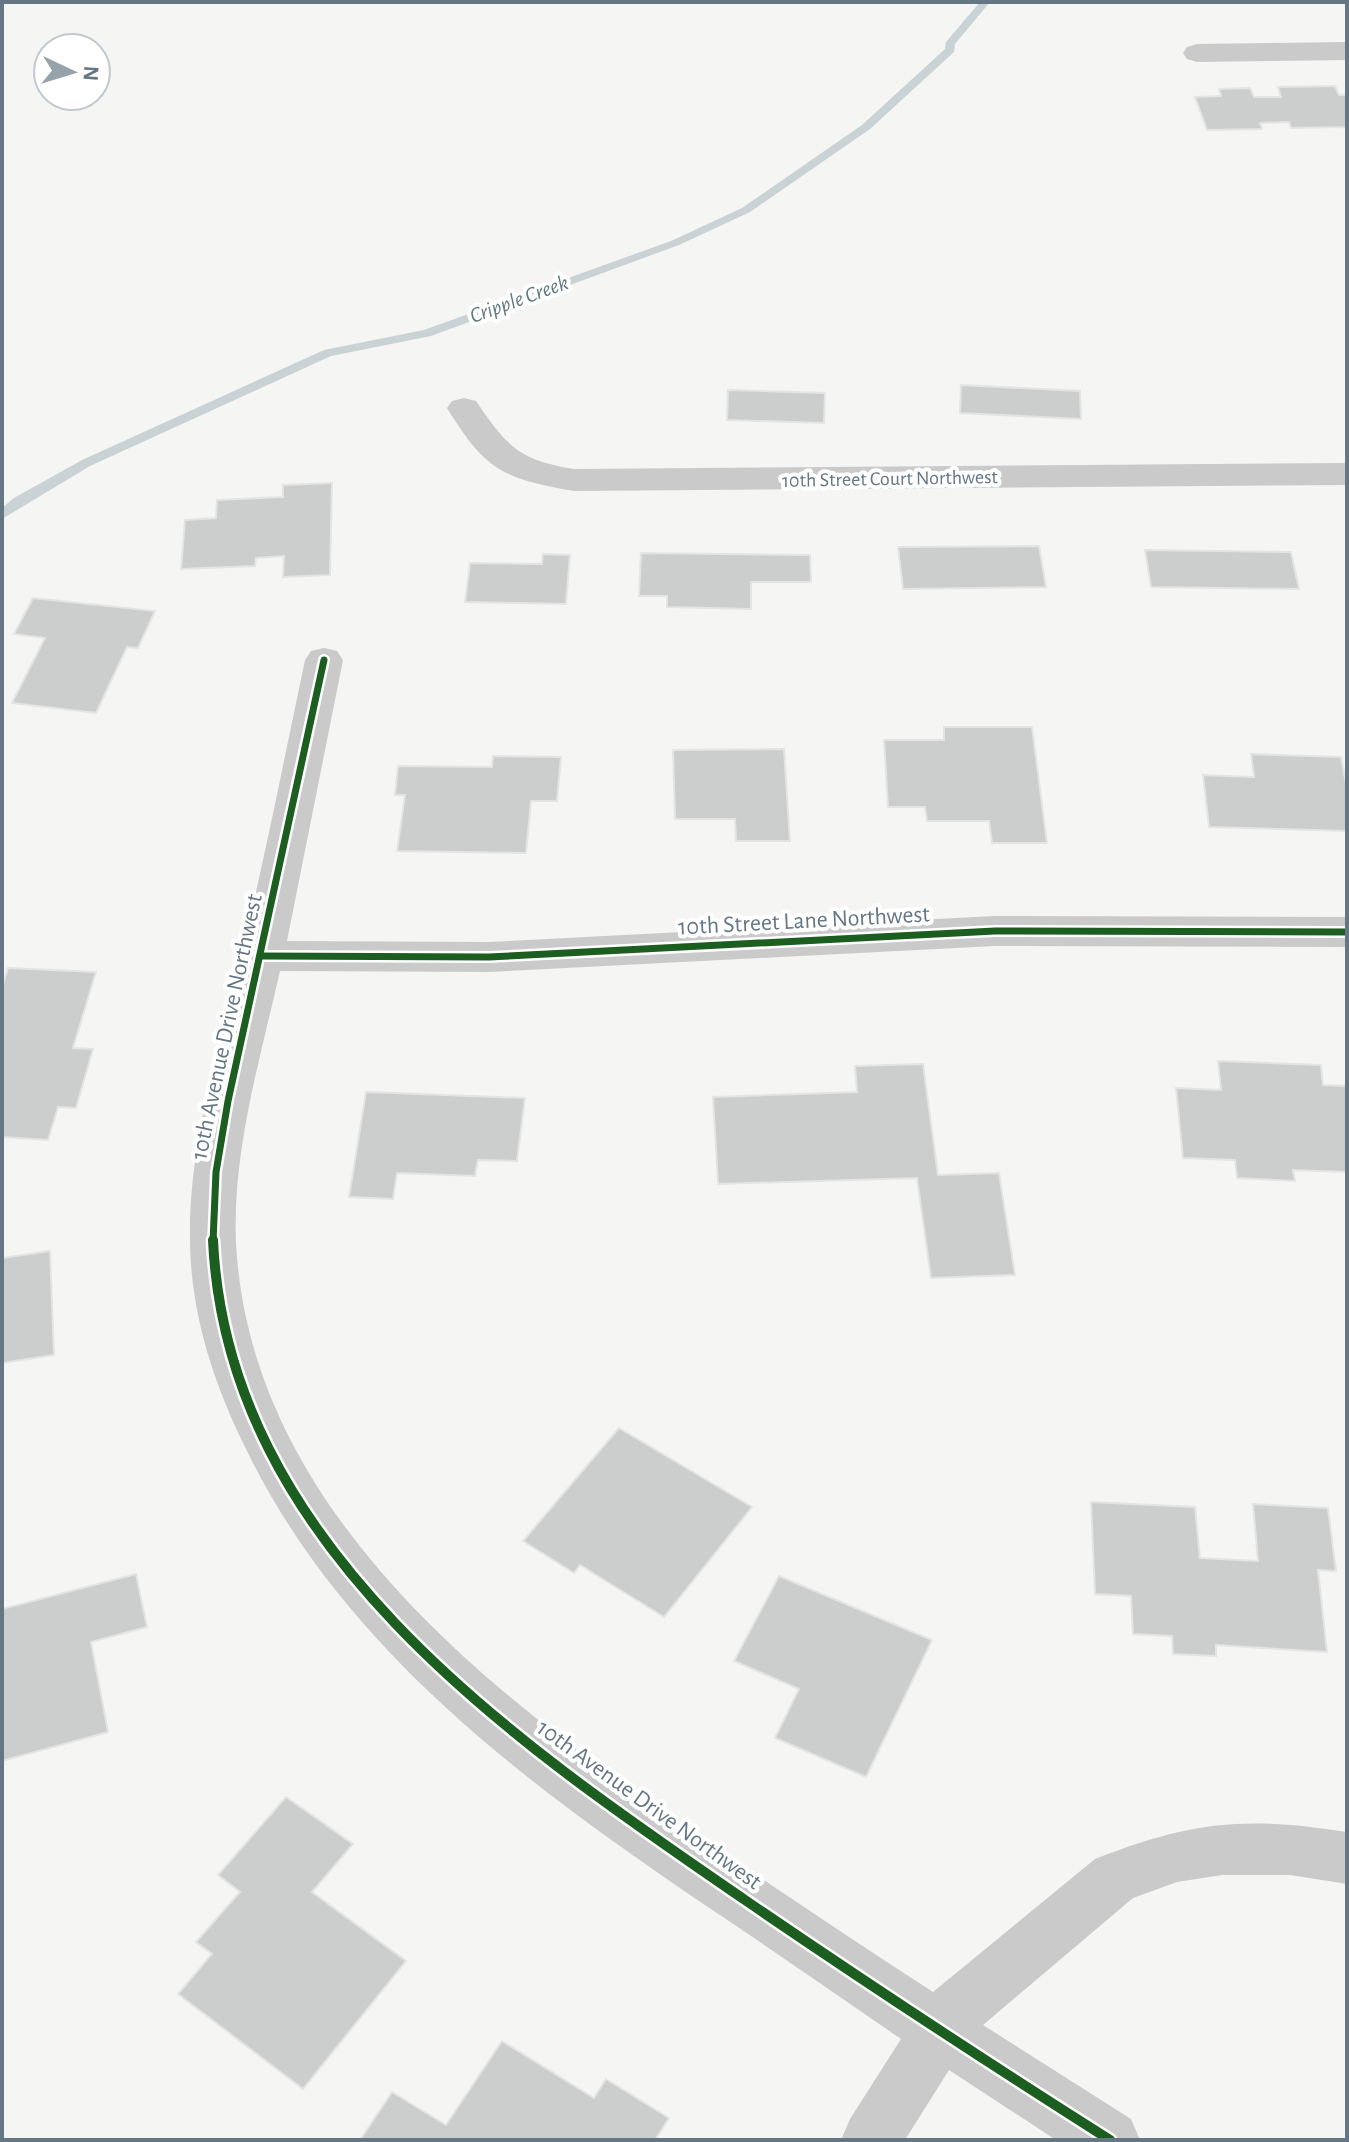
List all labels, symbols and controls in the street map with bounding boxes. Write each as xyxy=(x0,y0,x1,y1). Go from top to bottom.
north arrow xyxy=(32,32,112,112)
text: N xyxy=(79,65,102,82)
water label: Cripple Creek xyxy=(467,271,572,328)
street label: 10th Street Court Northwest xyxy=(782,467,999,491)
street label: 10th Avenue Drive Northwest xyxy=(187,892,267,1162)
street label: 10th Street Lane Northwest xyxy=(678,902,931,940)
street label: 10th Avenue Drive Northwest xyxy=(532,1716,766,1895)

